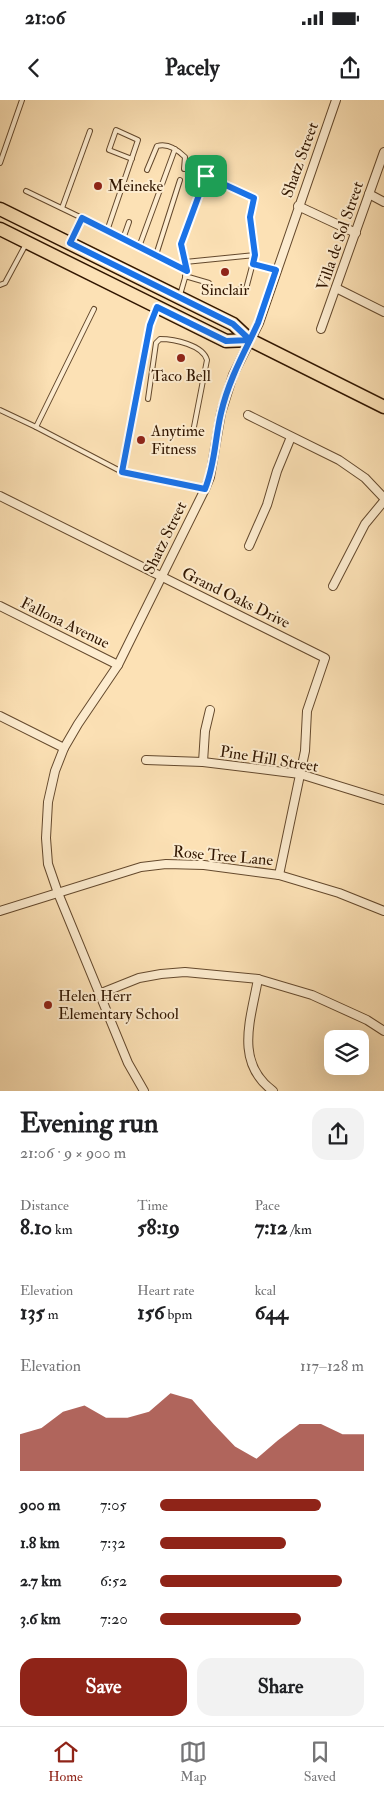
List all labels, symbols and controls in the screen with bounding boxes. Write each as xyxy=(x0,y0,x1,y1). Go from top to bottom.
text: 21:06 xyxy=(25,6,65,30)
icon: back xyxy=(20,54,48,82)
text: Pacely xyxy=(165,54,219,82)
icon: share xyxy=(336,54,364,82)
street label: Shatz Street xyxy=(277,120,323,200)
pin xyxy=(185,155,227,197)
icon: arrive xyxy=(192,162,220,190)
place label: Meineke xyxy=(108,176,164,196)
street label: Villa de Sol Street xyxy=(312,179,368,293)
marker: Meineke xyxy=(92,180,104,192)
marker: Sinclair xyxy=(219,266,231,278)
place label: Sinclair xyxy=(201,280,249,300)
marker: Taco Bell xyxy=(175,352,187,364)
place label: Taco Bell xyxy=(151,366,211,386)
place label: Anytime Fitness xyxy=(150,421,205,459)
marker: Anytime Fitness xyxy=(135,434,147,446)
street label: Shatz Street xyxy=(139,498,191,578)
street label: Grand Oaks Drive xyxy=(179,563,294,633)
street label: Fallona Avenue xyxy=(17,593,113,653)
street label: Pine Hill Street xyxy=(218,741,320,777)
street label: Rose Tree Lane xyxy=(172,842,274,870)
place label: Helen Herr Elementary School xyxy=(58,986,179,1024)
marker: Helen Herr Elementary School xyxy=(42,999,54,1011)
map controls xyxy=(324,1030,369,1075)
button: layers xyxy=(324,1030,369,1075)
text: Evening run xyxy=(20,1106,158,1141)
button: share xyxy=(312,1108,364,1160)
text: 21:06 · 9 × 900 m xyxy=(20,1143,126,1163)
text: Distance xyxy=(20,1197,69,1214)
text: Time xyxy=(137,1197,168,1214)
text: Pace xyxy=(255,1197,280,1214)
text: 8.10 xyxy=(20,1214,52,1241)
text: 58:19 xyxy=(137,1214,180,1241)
text: 7:12 xyxy=(255,1214,288,1241)
text: km xyxy=(52,1221,73,1238)
text: /km xyxy=(288,1221,312,1238)
text: Elevation xyxy=(20,1282,73,1299)
text: Heart rate xyxy=(137,1282,194,1299)
text: kcal xyxy=(255,1282,276,1299)
text: 135 xyxy=(20,1299,45,1326)
text: 156 xyxy=(137,1299,165,1326)
text: 644 xyxy=(255,1299,288,1326)
text: m xyxy=(45,1306,59,1323)
text: bpm xyxy=(165,1306,192,1323)
text: Elevation xyxy=(20,1356,81,1376)
text: 117–128 m xyxy=(300,1356,364,1376)
text: 900 m xyxy=(20,1495,60,1515)
text: 7:05 xyxy=(100,1495,127,1515)
text: 1.8 km xyxy=(20,1533,60,1553)
text: 7:32 xyxy=(100,1533,126,1553)
text: 2.7 km xyxy=(20,1571,61,1591)
text: 6:52 xyxy=(100,1571,127,1591)
text: 3.6 km xyxy=(20,1609,61,1629)
text: 7:20 xyxy=(100,1609,128,1629)
button: Save xyxy=(20,1658,187,1716)
button: Share xyxy=(197,1658,364,1716)
tab: Home xyxy=(48,1738,83,1785)
tab: Map xyxy=(179,1738,207,1785)
tab: Saved xyxy=(304,1738,336,1785)

